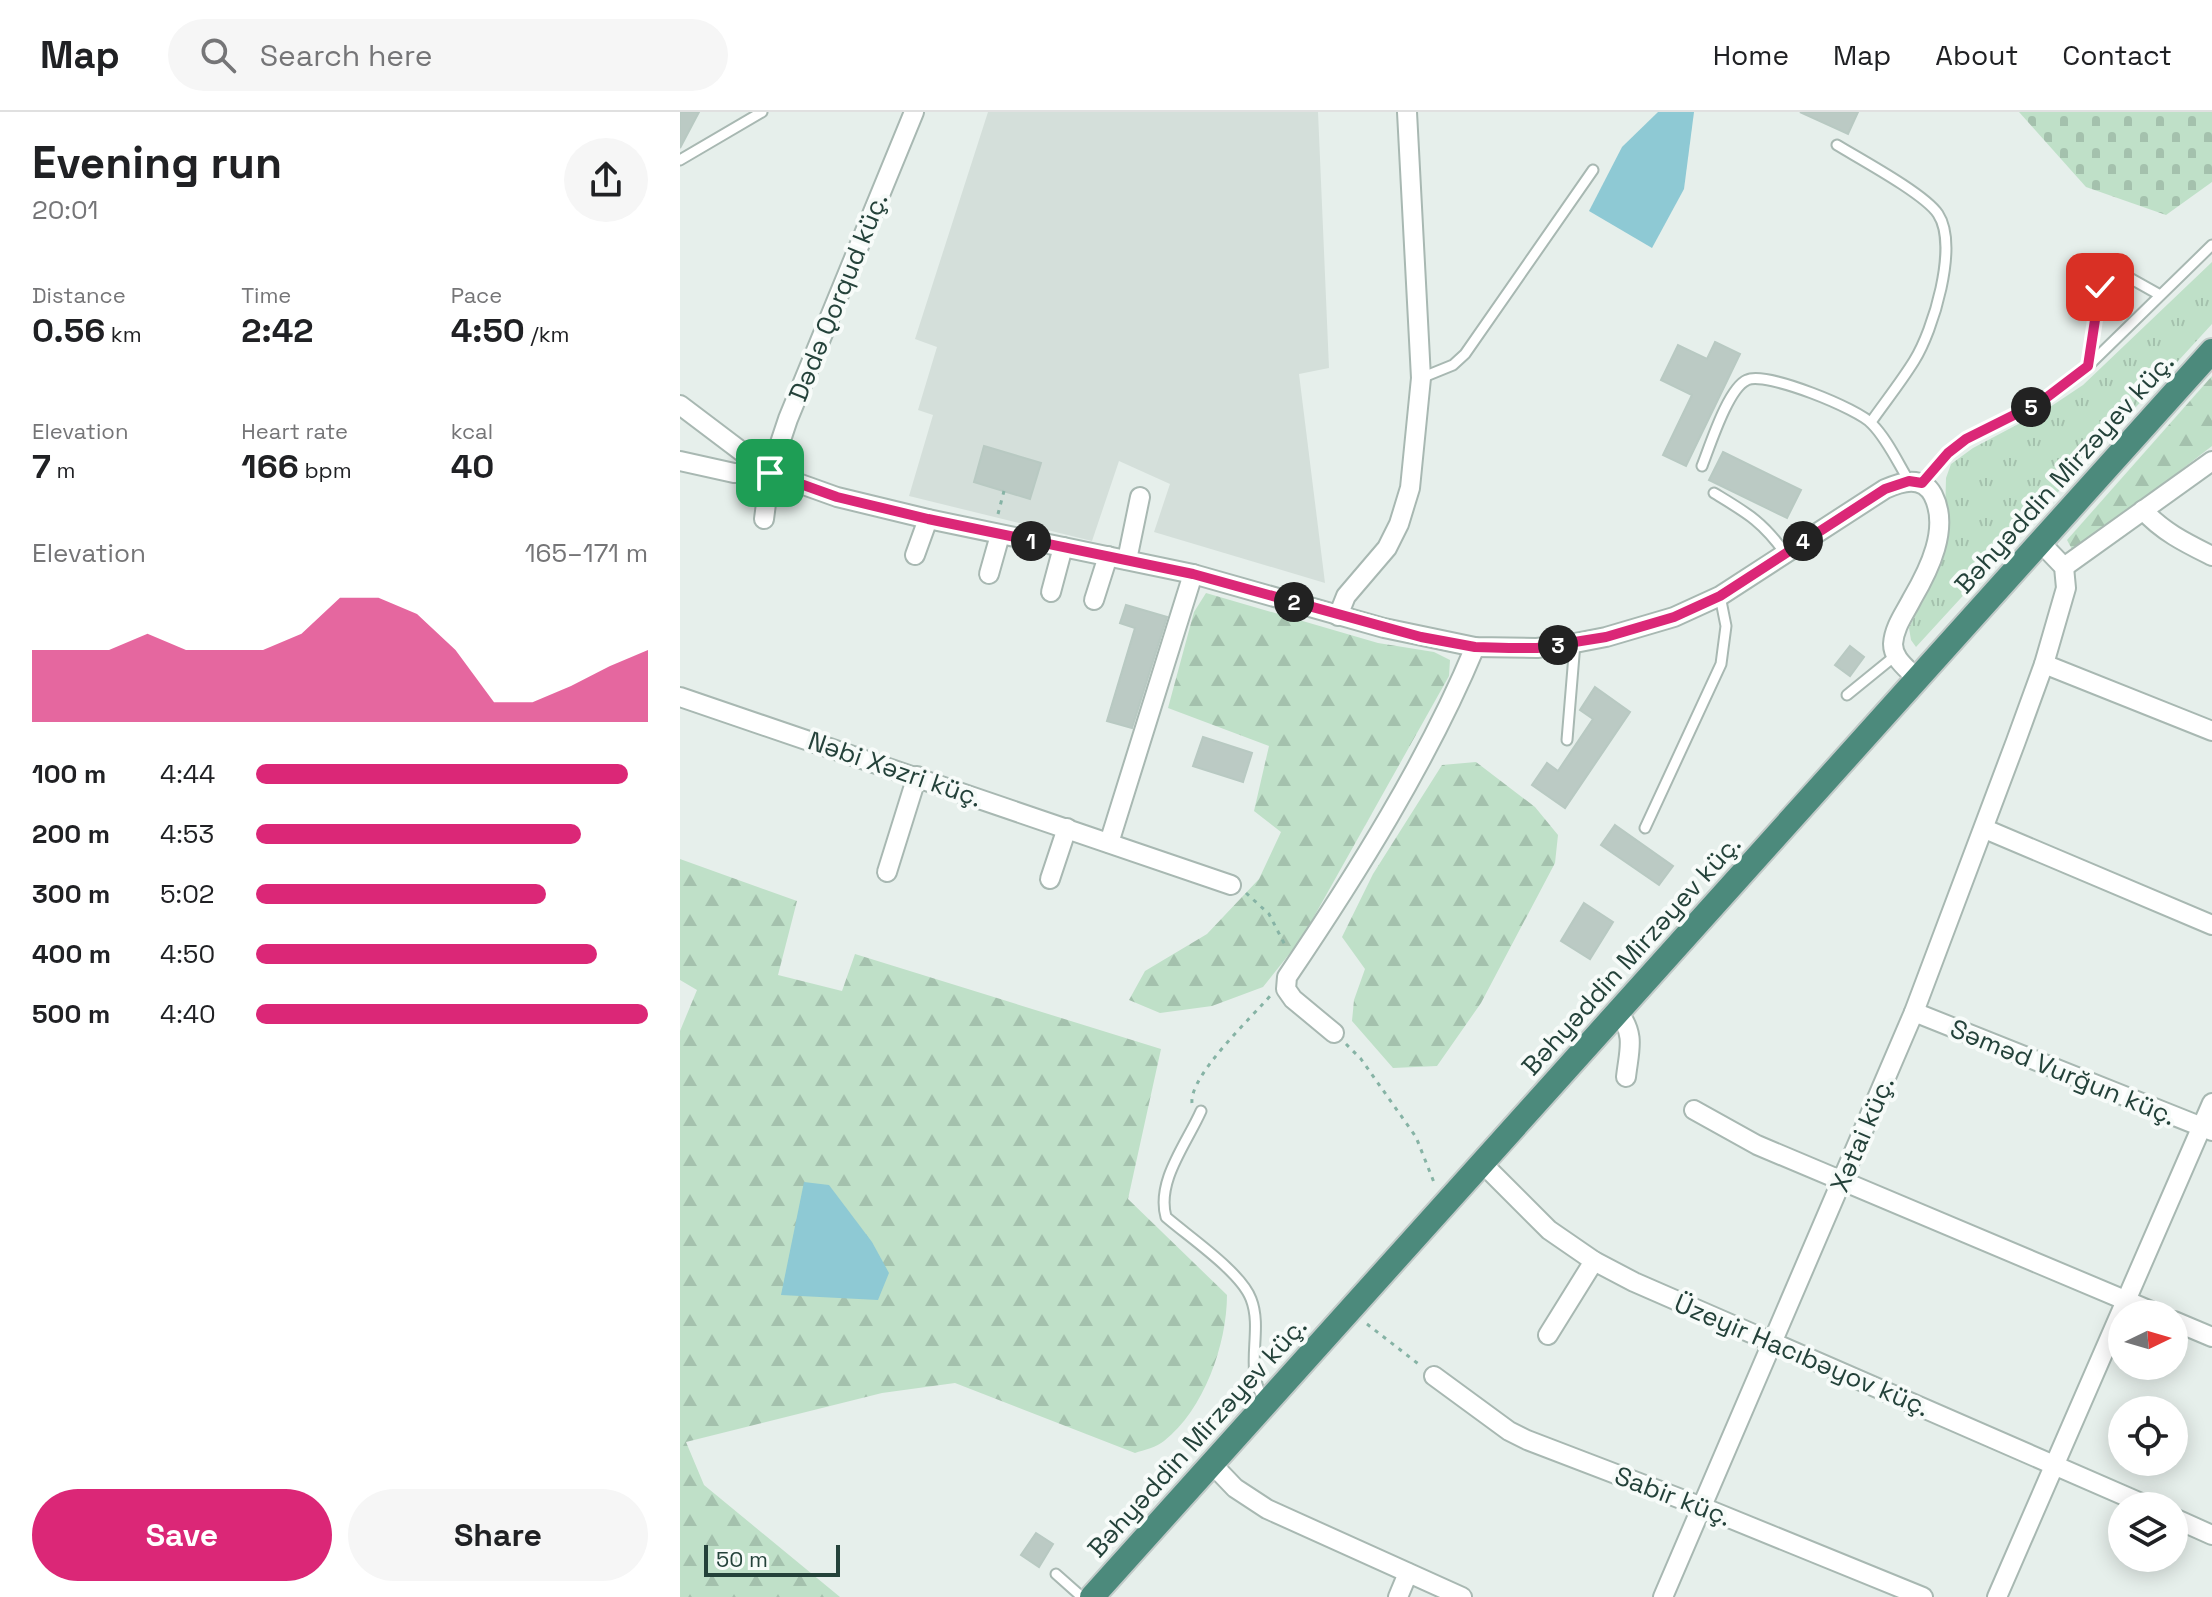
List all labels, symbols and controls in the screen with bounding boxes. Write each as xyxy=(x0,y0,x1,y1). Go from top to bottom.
search box xyxy=(168,19,728,91)
text: Map xyxy=(40,31,120,79)
icon: search xyxy=(196,33,240,77)
text: Search here xyxy=(260,36,433,75)
text: Home xyxy=(1713,37,1789,73)
text: Map xyxy=(1833,37,1891,73)
text: About xyxy=(1935,37,2018,73)
text: Contact xyxy=(2062,37,2172,73)
text: Evening run xyxy=(32,135,282,191)
button: share xyxy=(564,138,648,222)
street label: Dədə Qorqud küç. xyxy=(781,188,895,406)
text: 20:01 xyxy=(32,193,98,227)
pin xyxy=(2066,253,2134,321)
icon: check xyxy=(2078,265,2122,309)
text: Distance xyxy=(32,281,126,309)
text: Time xyxy=(241,281,291,309)
text: Pace xyxy=(451,281,502,309)
text: 0.56 xyxy=(32,309,105,352)
text: 2:42 xyxy=(241,309,313,352)
text: 4:50 xyxy=(451,309,525,352)
text: km xyxy=(105,320,142,348)
text: /km xyxy=(525,320,569,348)
street label: Bəhyəddin Mirzəyev küç. xyxy=(1947,346,2181,600)
pin: 5 xyxy=(2011,387,2051,427)
text: 5 xyxy=(2024,393,2038,421)
text: Elevation xyxy=(32,417,128,445)
text: Heart rate xyxy=(241,417,348,445)
text: kcal xyxy=(451,417,493,445)
pin xyxy=(736,439,804,507)
text: 7 xyxy=(32,445,51,488)
text: 166 xyxy=(241,445,299,488)
text: 40 xyxy=(451,445,494,488)
icon: arrive xyxy=(748,451,792,495)
text: m xyxy=(51,456,75,484)
text: bpm xyxy=(299,456,352,484)
pin: 1 xyxy=(1011,521,1051,561)
pin: 4 xyxy=(1783,521,1823,561)
text: 1 xyxy=(1026,527,1036,555)
text: 4 xyxy=(1796,527,1810,555)
text: Elevation xyxy=(32,536,146,570)
text: 165–171 m xyxy=(525,536,648,570)
pin: 2 xyxy=(1274,582,1314,622)
text: 2 xyxy=(1287,588,1301,616)
pin: 3 xyxy=(1538,625,1578,665)
text: 3 xyxy=(1551,631,1565,659)
street label: Nəbi Xəzri küç. xyxy=(804,723,986,815)
text: 100 m xyxy=(32,757,106,791)
text: 4:44 xyxy=(160,757,215,791)
text: 200 m xyxy=(32,817,110,851)
text: 4:53 xyxy=(160,817,214,851)
street label: Bəhyəddin Mirzəyev küç. xyxy=(1514,828,1748,1082)
text: 300 m xyxy=(32,877,110,911)
text: 5:02 xyxy=(160,877,215,911)
text: 400 m xyxy=(32,937,111,971)
text: 4:50 xyxy=(160,937,215,971)
text: 500 m xyxy=(32,997,110,1031)
text: 4:40 xyxy=(160,997,216,1031)
street label: Səməd Vurğun küç. xyxy=(1945,1011,2181,1133)
street label: Xətai küç. xyxy=(1822,1071,1902,1197)
street label: Üzeyir Hacıbəyov küç. xyxy=(1669,1286,1935,1424)
north arrow xyxy=(2108,1300,2188,1380)
map controls xyxy=(2108,1300,2188,1572)
street label: Bəhyəddin Mirzəyev küç. xyxy=(1080,1310,1314,1564)
button: locate xyxy=(2108,1396,2188,1476)
street label: Sabir küç. xyxy=(1610,1458,1736,1534)
button: Save xyxy=(32,1489,332,1581)
button: Share xyxy=(348,1489,648,1581)
button: layers xyxy=(2108,1492,2188,1572)
scale bar xyxy=(704,1541,840,1577)
text: 50 m xyxy=(716,1545,768,1573)

